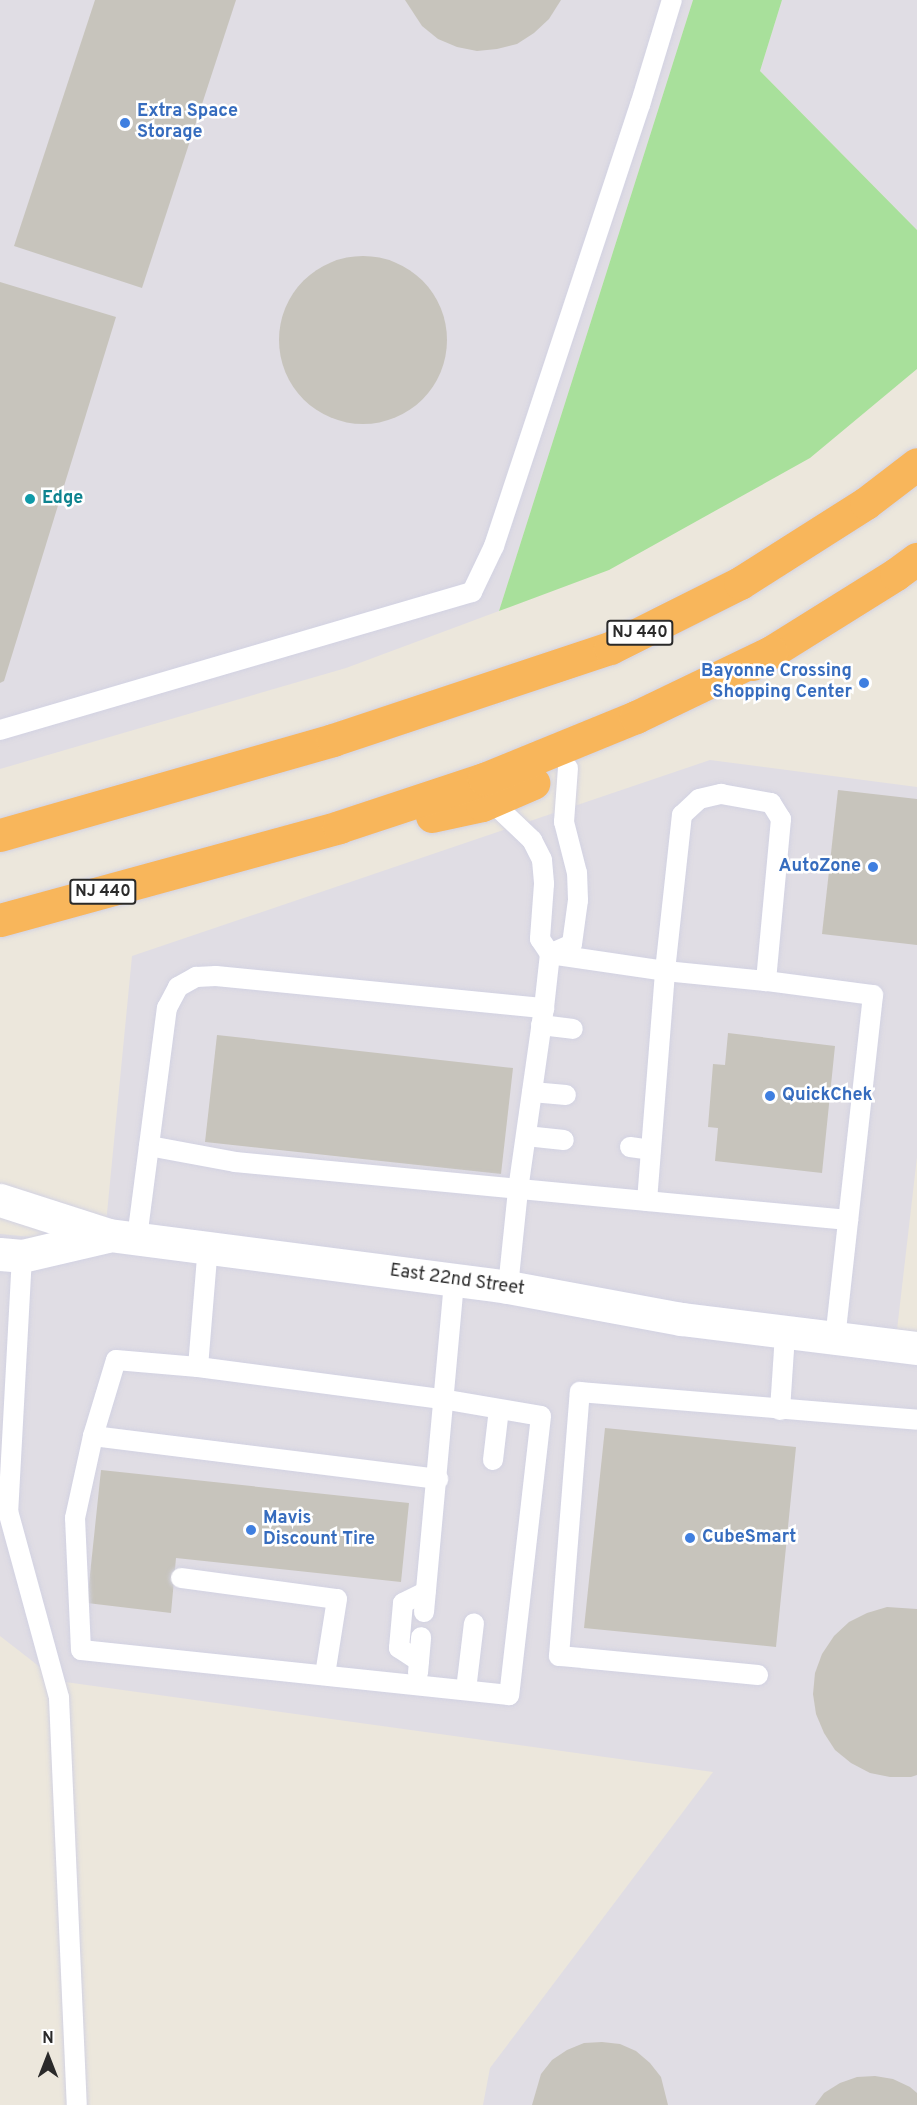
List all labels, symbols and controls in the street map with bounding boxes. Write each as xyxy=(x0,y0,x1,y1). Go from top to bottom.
place label: Extra Space Storage xyxy=(137,102,238,144)
marker: Extra Space Storage xyxy=(118,116,132,130)
place label: Edge xyxy=(42,488,83,510)
marker: Edge xyxy=(23,492,37,506)
road number: NJ 440 xyxy=(606,620,674,646)
place label: Bayonne Crossing Shopping Center xyxy=(701,662,852,704)
marker: Bayonne Crossing Shopping Center xyxy=(857,676,871,690)
place label: AutoZone xyxy=(779,856,861,878)
marker: AutoZone xyxy=(866,860,880,874)
road number: NJ 440 xyxy=(68,879,138,905)
place label: QuickChek xyxy=(782,1085,873,1107)
marker: QuickChek xyxy=(763,1089,777,1103)
street label: East 22nd Street xyxy=(388,1261,526,1301)
place label: Mavis Discount Tire xyxy=(263,1509,375,1552)
marker: Mavis Discount Tire xyxy=(244,1523,258,1537)
place label: CubeSmart xyxy=(702,1527,796,1549)
marker: CubeSmart xyxy=(683,1531,697,1545)
north arrow xyxy=(18,2027,78,2087)
text: N xyxy=(42,2029,54,2049)

